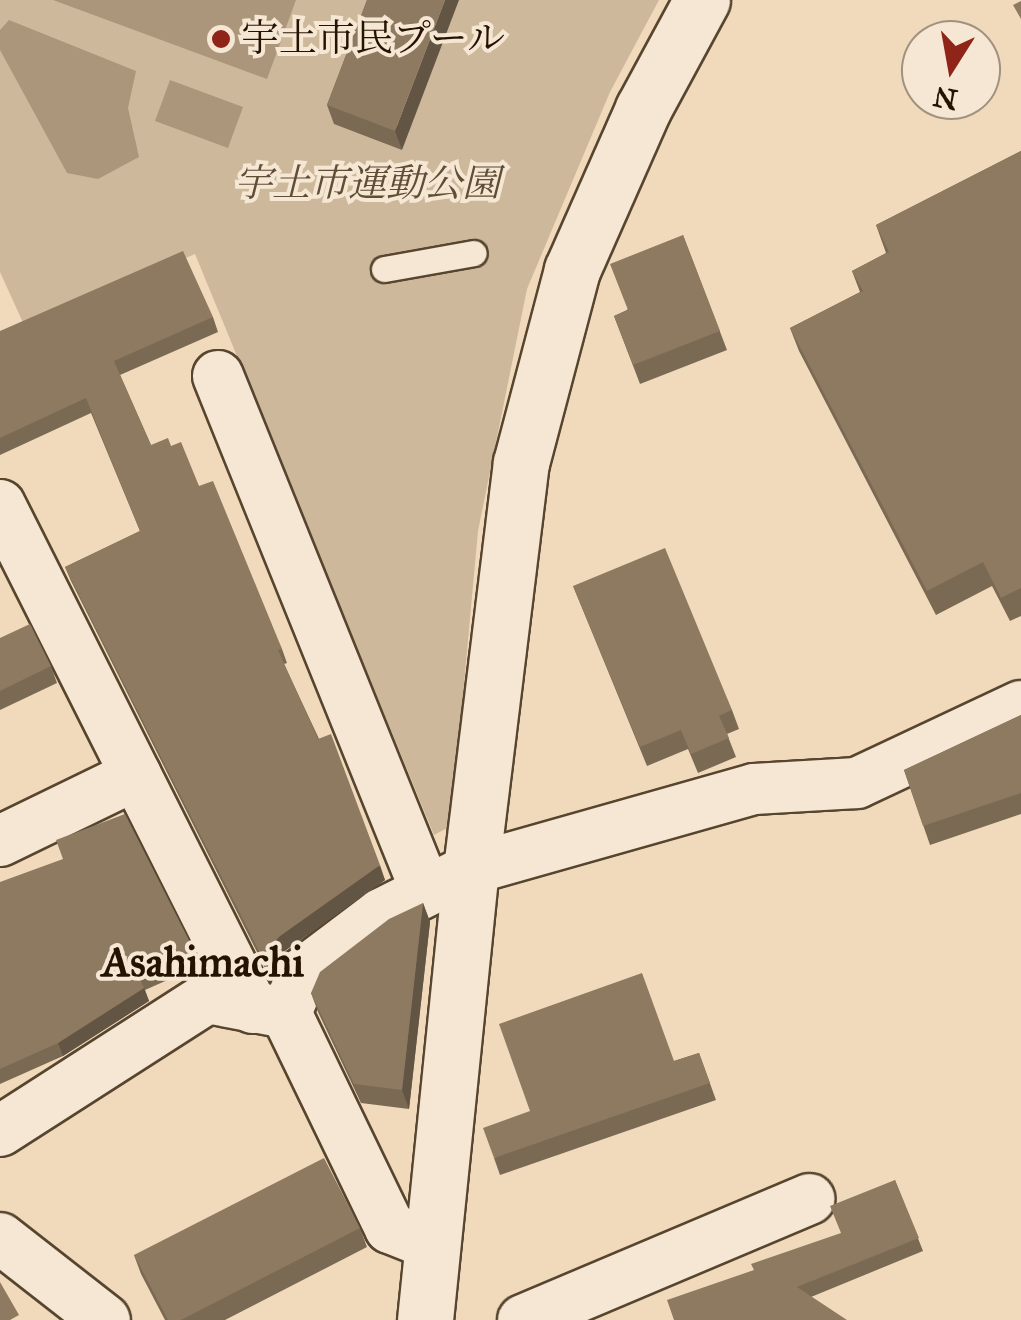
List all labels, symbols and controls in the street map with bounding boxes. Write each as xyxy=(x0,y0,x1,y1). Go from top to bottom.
place label: 宇土市民プール xyxy=(241,16,506,62)
north arrow xyxy=(901,20,1001,120)
marker: 宇土市民プール xyxy=(210,28,232,50)
text: N xyxy=(931,79,961,117)
park label: 宇土市運動公園 xyxy=(234,161,500,207)
district label: Asahimachi xyxy=(102,937,304,987)

